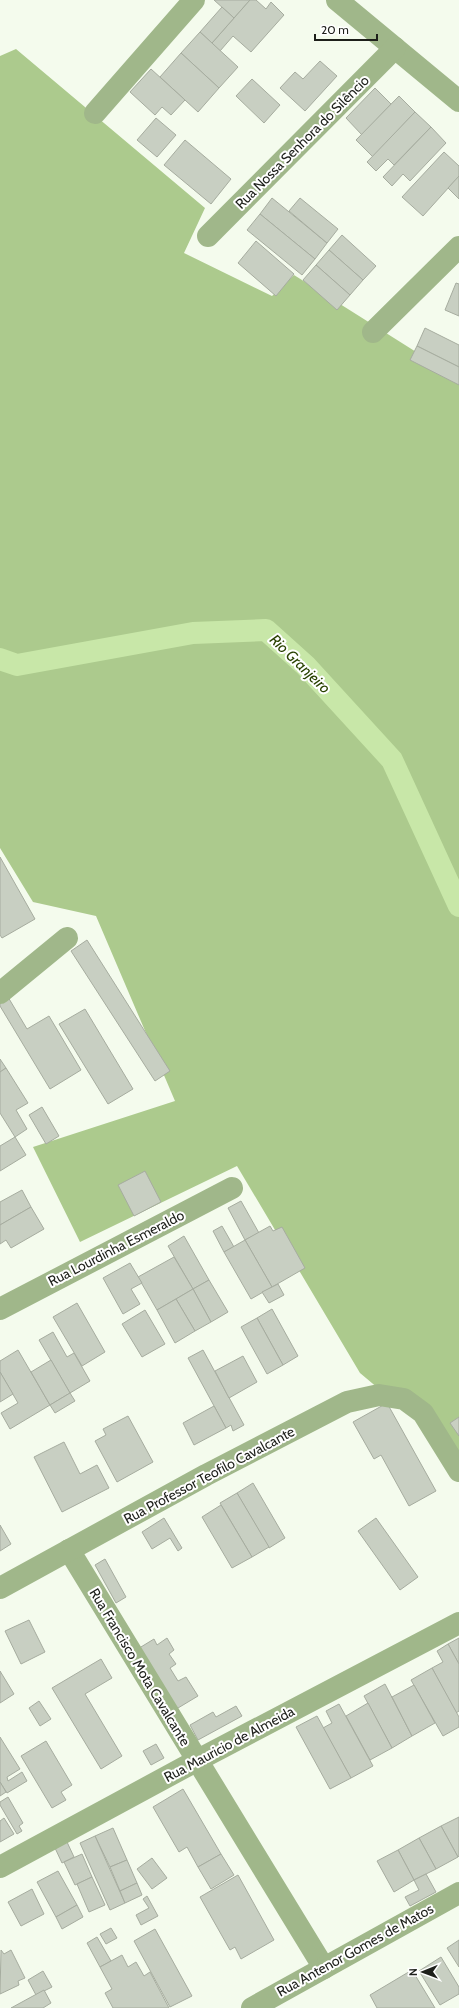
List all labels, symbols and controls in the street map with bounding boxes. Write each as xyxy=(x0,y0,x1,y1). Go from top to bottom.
scale bar xyxy=(315,16,377,42)
text: 20 m xyxy=(321,22,349,37)
street label: Rua Nossa Senhora do Silêncio xyxy=(231,71,373,213)
water label: Rio Granjeiro xyxy=(266,631,334,698)
street label: Rua Lourdinha Esmeraldo xyxy=(45,1206,187,1290)
street label: Rua Professor Teofilo Cavalcante xyxy=(120,1422,298,1528)
street label: Rua Francisco Mota Cavalcante xyxy=(86,1585,194,1749)
street label: Rua Mauricio de Almeida xyxy=(161,1702,298,1786)
street label: Rua Antenor Gomes de Matos xyxy=(274,1899,437,2001)
north arrow xyxy=(403,1952,443,1992)
text: N xyxy=(406,1968,420,1976)

